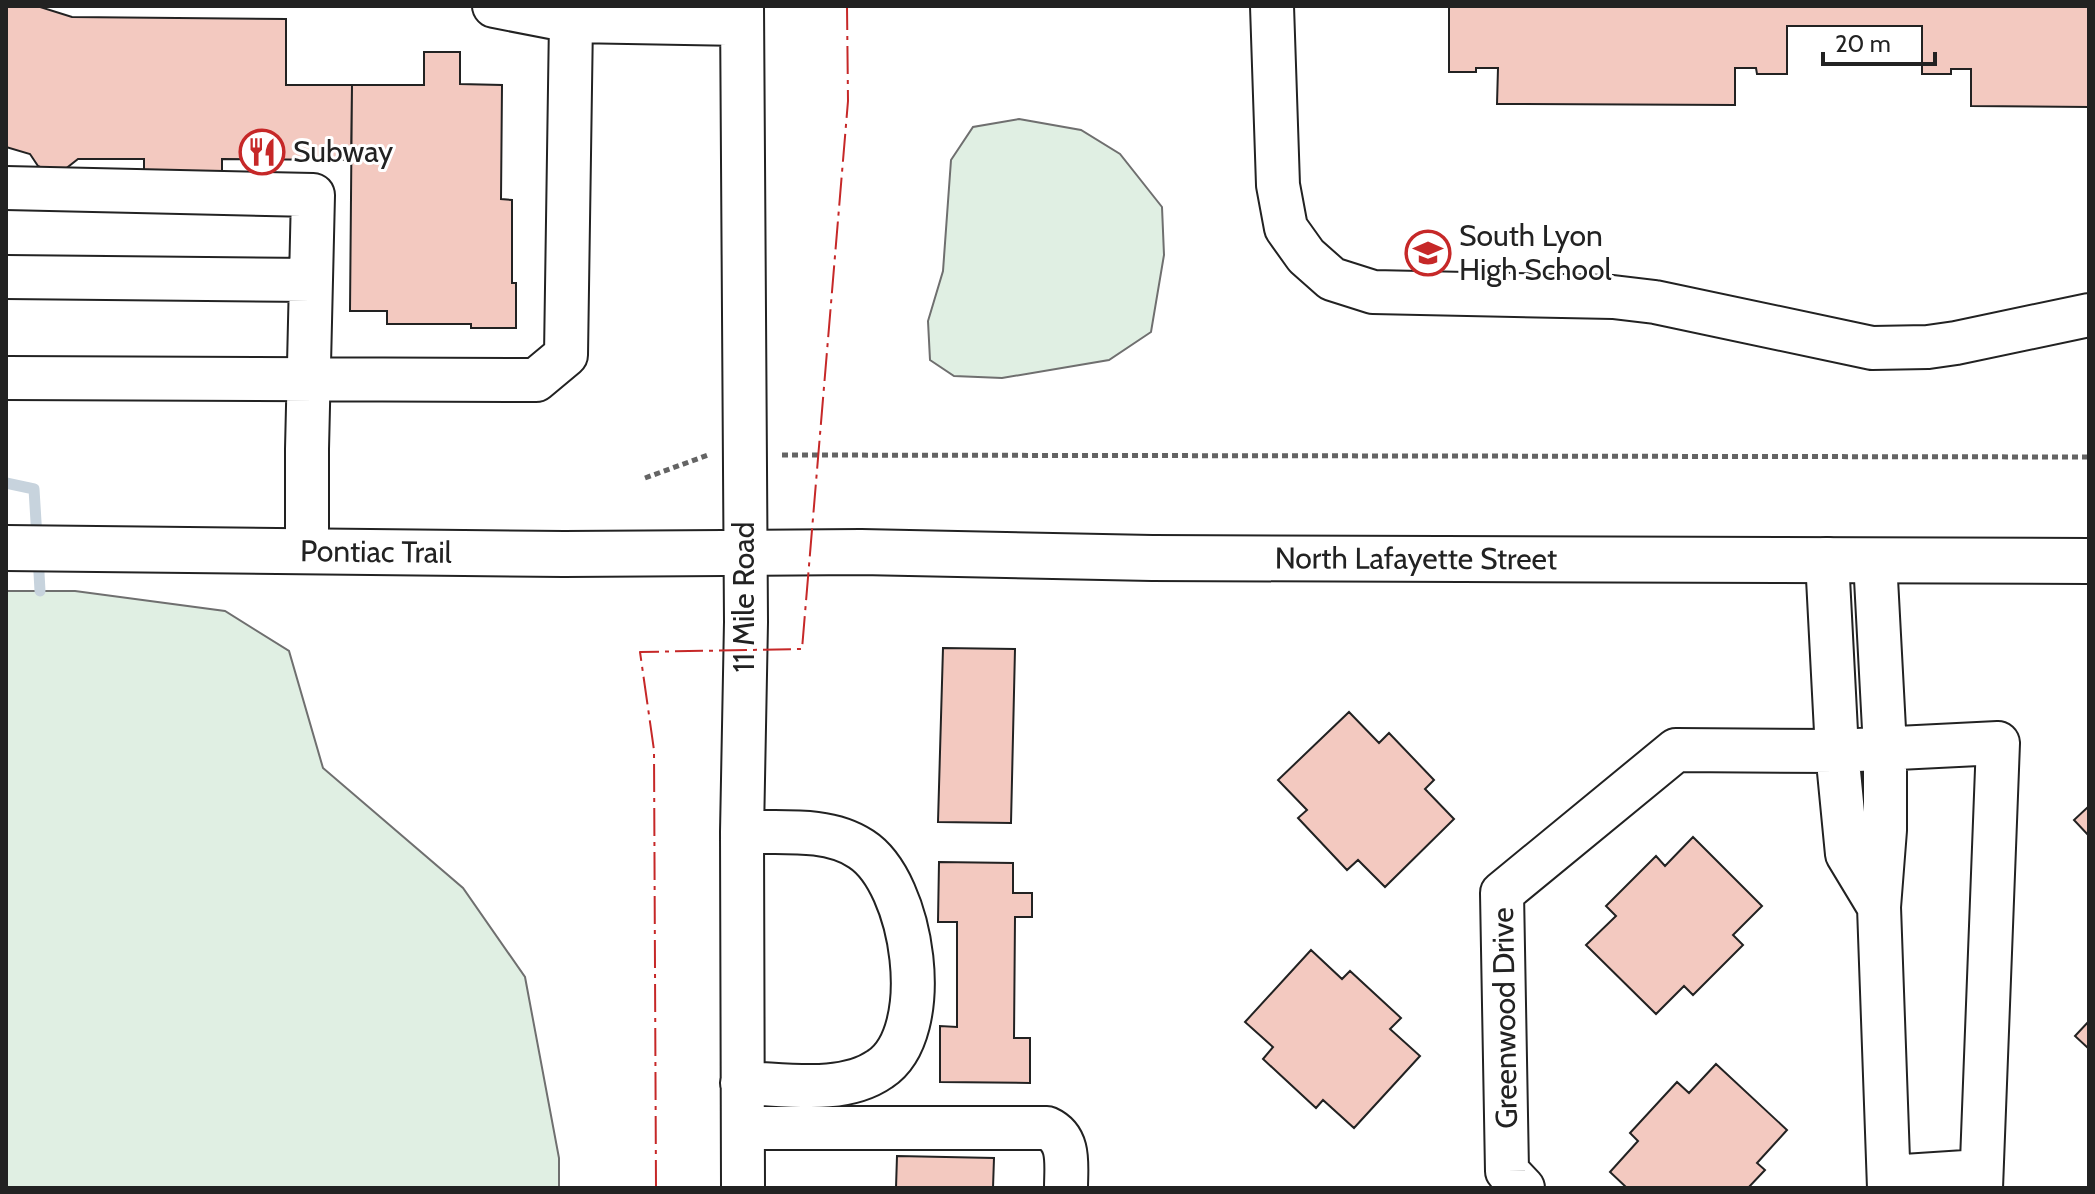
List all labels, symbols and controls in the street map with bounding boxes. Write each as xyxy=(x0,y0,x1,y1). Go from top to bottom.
scale bar xyxy=(1823,16,1935,66)
text: 20 m xyxy=(1835,29,1891,58)
restaurant icon: Subway xyxy=(238,128,286,176)
place label: Subway xyxy=(293,133,393,170)
place label: South Lyon High School xyxy=(1459,217,1612,288)
school or university icon: South Lyon High School xyxy=(1404,229,1452,277)
street label: 11 Mile Road xyxy=(725,522,762,672)
street label: Pontiac Trail xyxy=(300,532,452,571)
street label: North Lafayette Street xyxy=(1275,539,1557,577)
street label: Greenwood Drive xyxy=(1484,907,1525,1129)

